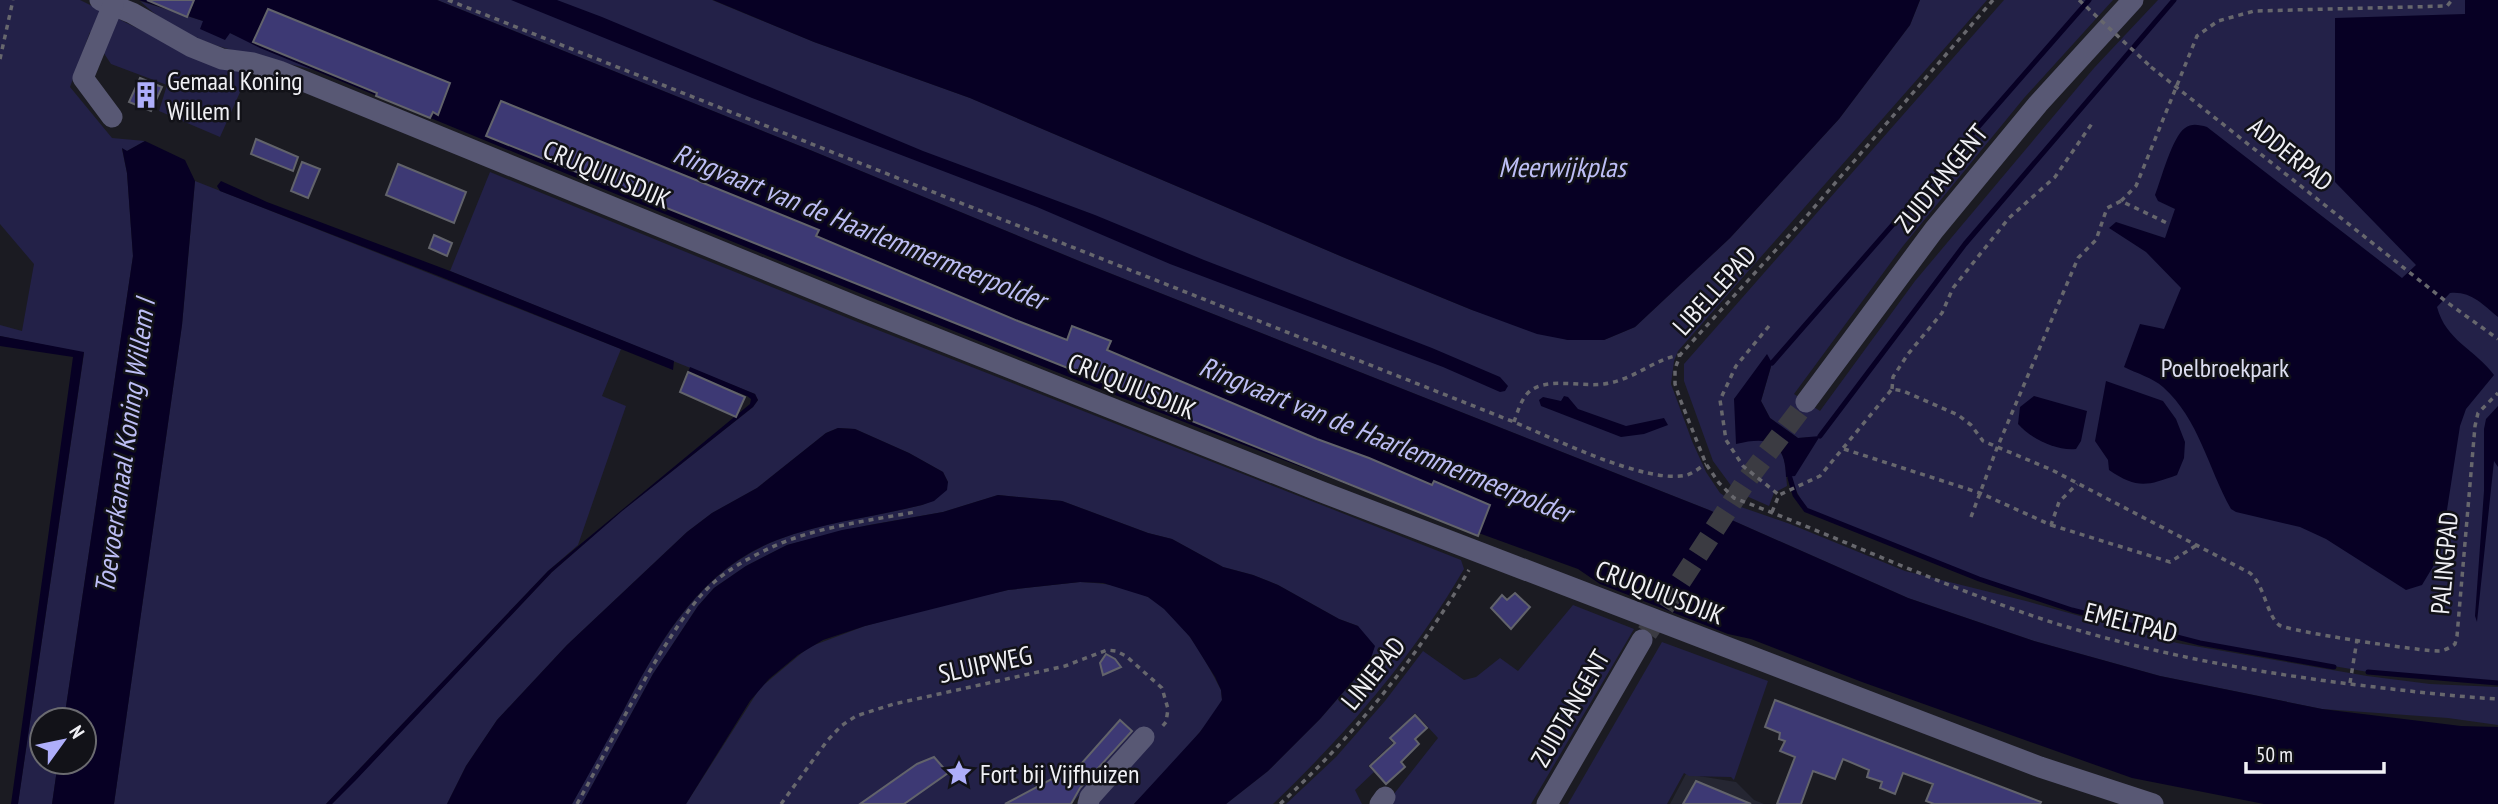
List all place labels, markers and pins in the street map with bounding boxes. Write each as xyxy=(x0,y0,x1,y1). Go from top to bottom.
place label: Gemaal Koning Willem I xyxy=(167,64,303,127)
building icon: Gemaal Koning Willem I xyxy=(131,80,161,110)
place label: Fort bij Vijfhuizen xyxy=(980,757,1139,790)
place icon: Fort bij Vijfhuizen xyxy=(944,758,974,788)

